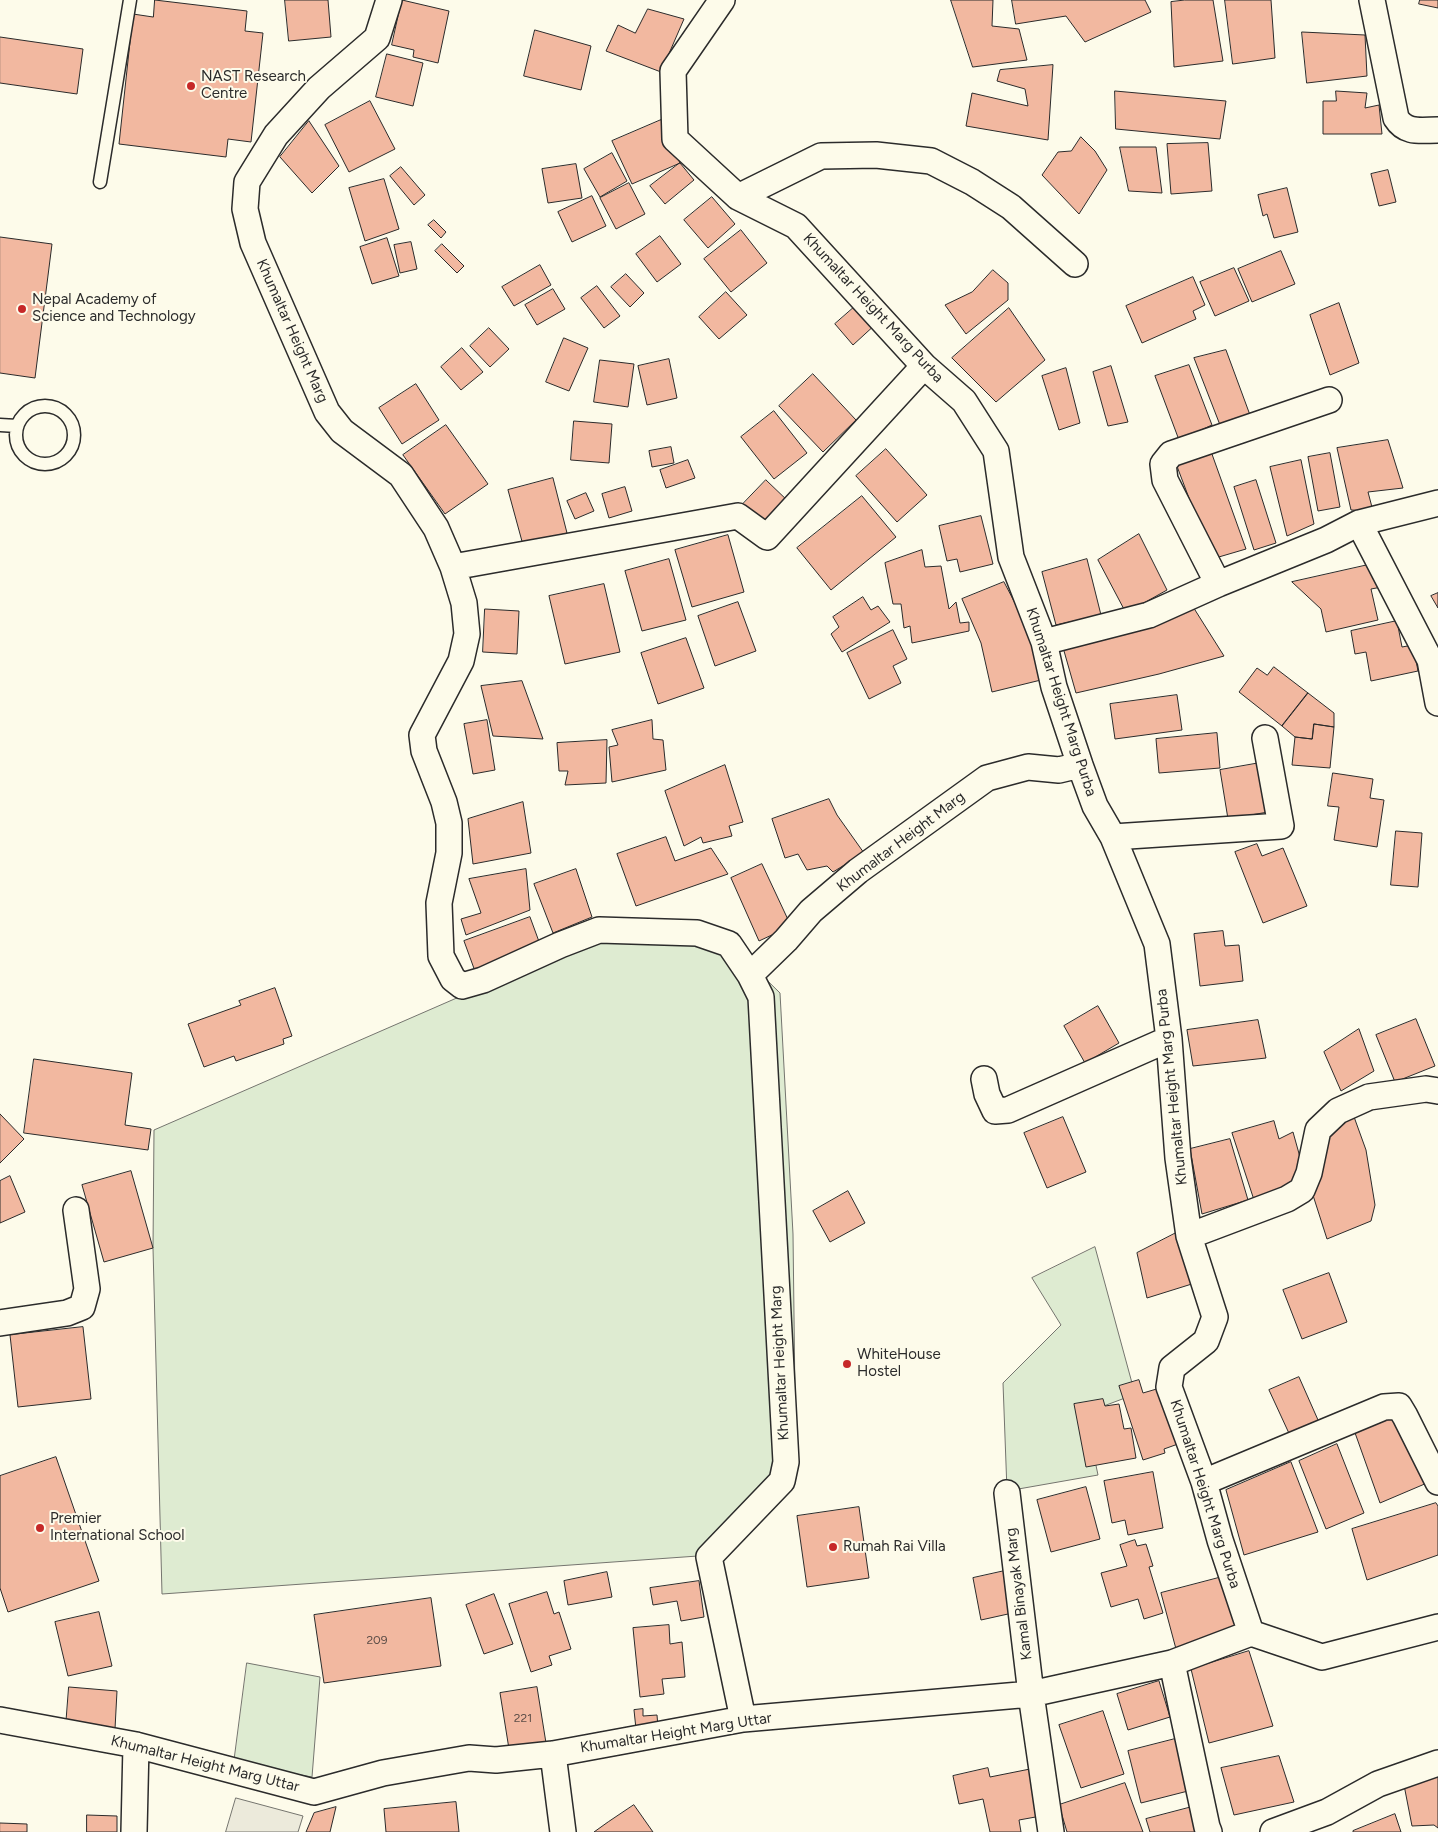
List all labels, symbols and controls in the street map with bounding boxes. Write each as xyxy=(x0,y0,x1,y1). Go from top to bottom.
place label: NAST Research Centre xyxy=(201,68,306,103)
marker: NAST Research Centre xyxy=(185,80,197,92)
street label: Khumaltar Height Marg Purba xyxy=(799,230,947,386)
street label: Khumaltar Height Marg xyxy=(252,256,332,406)
place label: Nepal Academy of Science and Technology xyxy=(32,291,196,326)
marker: Nepal Academy of Science and Technology xyxy=(16,303,28,315)
street label: Khumaltar Height Marg Purba xyxy=(1022,605,1100,799)
street label: Khumaltar Height Marg xyxy=(834,788,968,896)
street label: Khumaltar Height Marg Purba xyxy=(1153,988,1191,1186)
street label: Khumaltar Height Marg xyxy=(767,1285,793,1441)
place label: WhiteHouse Hostel xyxy=(857,1346,941,1381)
marker: WhiteHouse Hostel xyxy=(841,1358,853,1370)
street label: Khumaltar Height Marg Purba xyxy=(1166,1397,1244,1591)
place label: Premier International School xyxy=(50,1510,185,1545)
marker: Premier International School xyxy=(34,1522,46,1534)
street label: Kamal Binayak Marg xyxy=(1002,1527,1036,1661)
place label: Rumah Rai Villa xyxy=(843,1538,946,1556)
marker: Rumah Rai Villa xyxy=(827,1541,839,1553)
house number: 209 xyxy=(366,1633,388,1647)
street label: Khumaltar Height Marg Uttar xyxy=(579,1709,773,1757)
house number: 221 xyxy=(514,1711,532,1725)
street label: Khumaltar Height Marg Uttar xyxy=(109,1732,301,1796)

